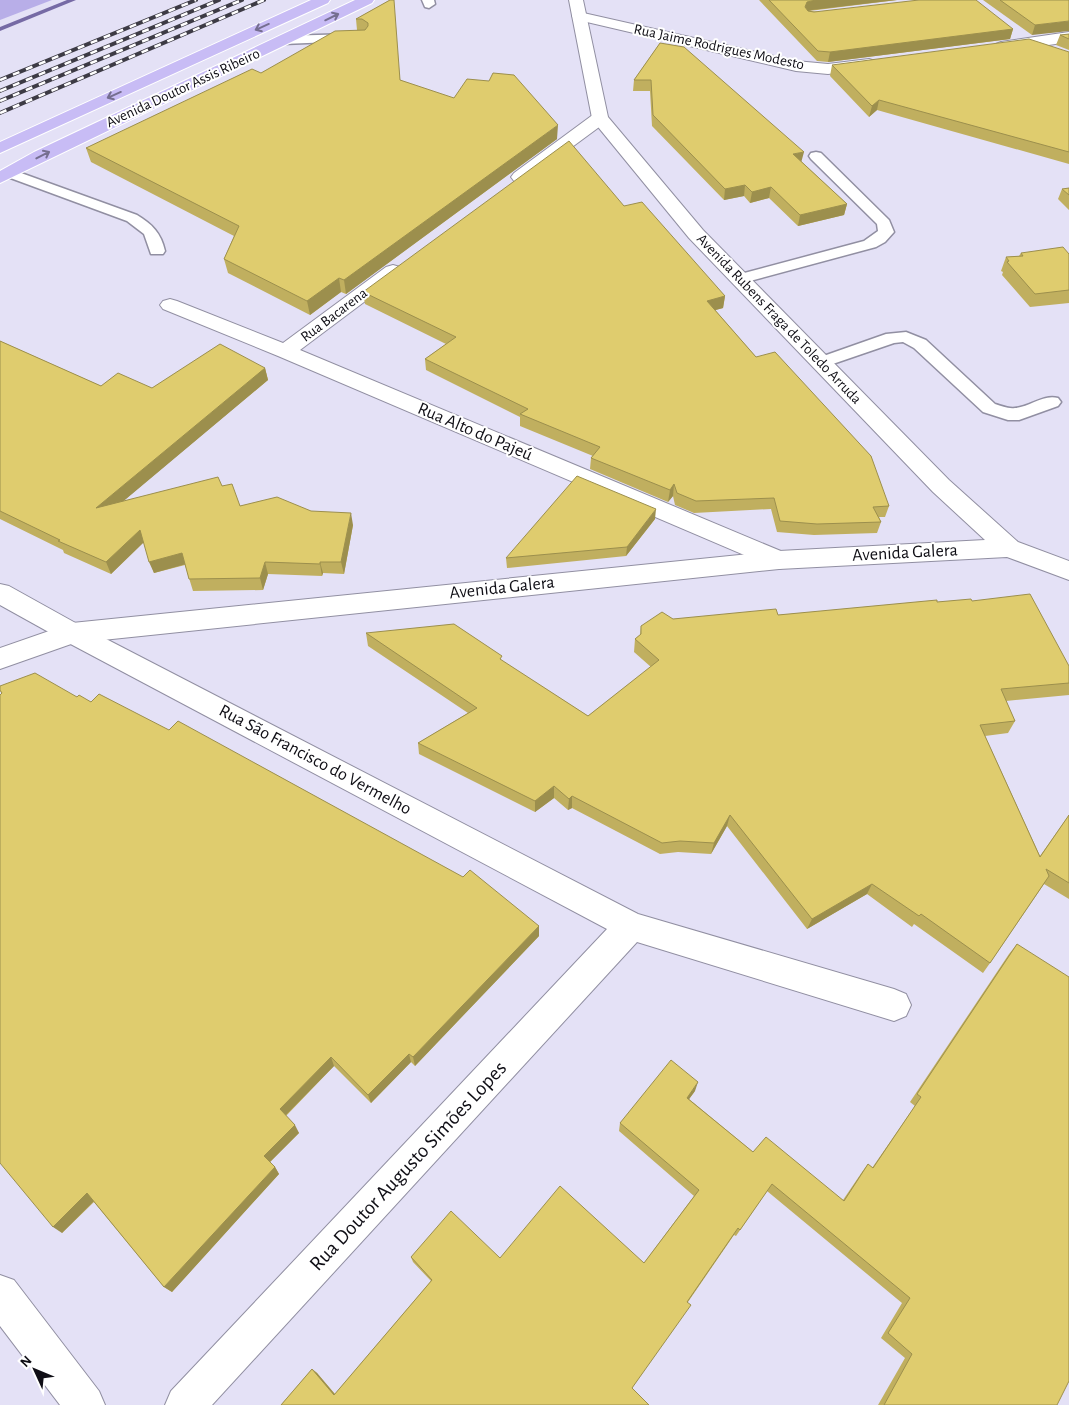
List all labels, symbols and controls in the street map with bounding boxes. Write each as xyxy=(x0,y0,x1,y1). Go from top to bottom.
one-way arrow xyxy=(324,12,339,21)
street label: Rua Jaime Rodrigues Modesto xyxy=(632,22,806,72)
one-way arrow xyxy=(255,23,270,33)
street label: Avenida Doutor Assis Ribeiro xyxy=(104,46,262,130)
one-way arrow xyxy=(107,90,122,100)
one-way arrow xyxy=(35,150,50,159)
street label: Avenida Rubens Fraga de Toledo Arruda xyxy=(694,231,864,407)
street label: Rua Bacarena xyxy=(298,285,370,345)
street label: Rua Alto do Pajeú xyxy=(415,400,535,464)
street label: Avenida Galera xyxy=(852,541,958,565)
street label: Avenida Galera xyxy=(449,574,555,602)
street label: Rua São Francisco do Vermelho xyxy=(216,702,414,819)
street label: Rua Doutor Augusto Simões Lopes xyxy=(306,1057,510,1275)
north arrow xyxy=(10,1345,60,1395)
text: N xyxy=(18,1353,35,1370)

